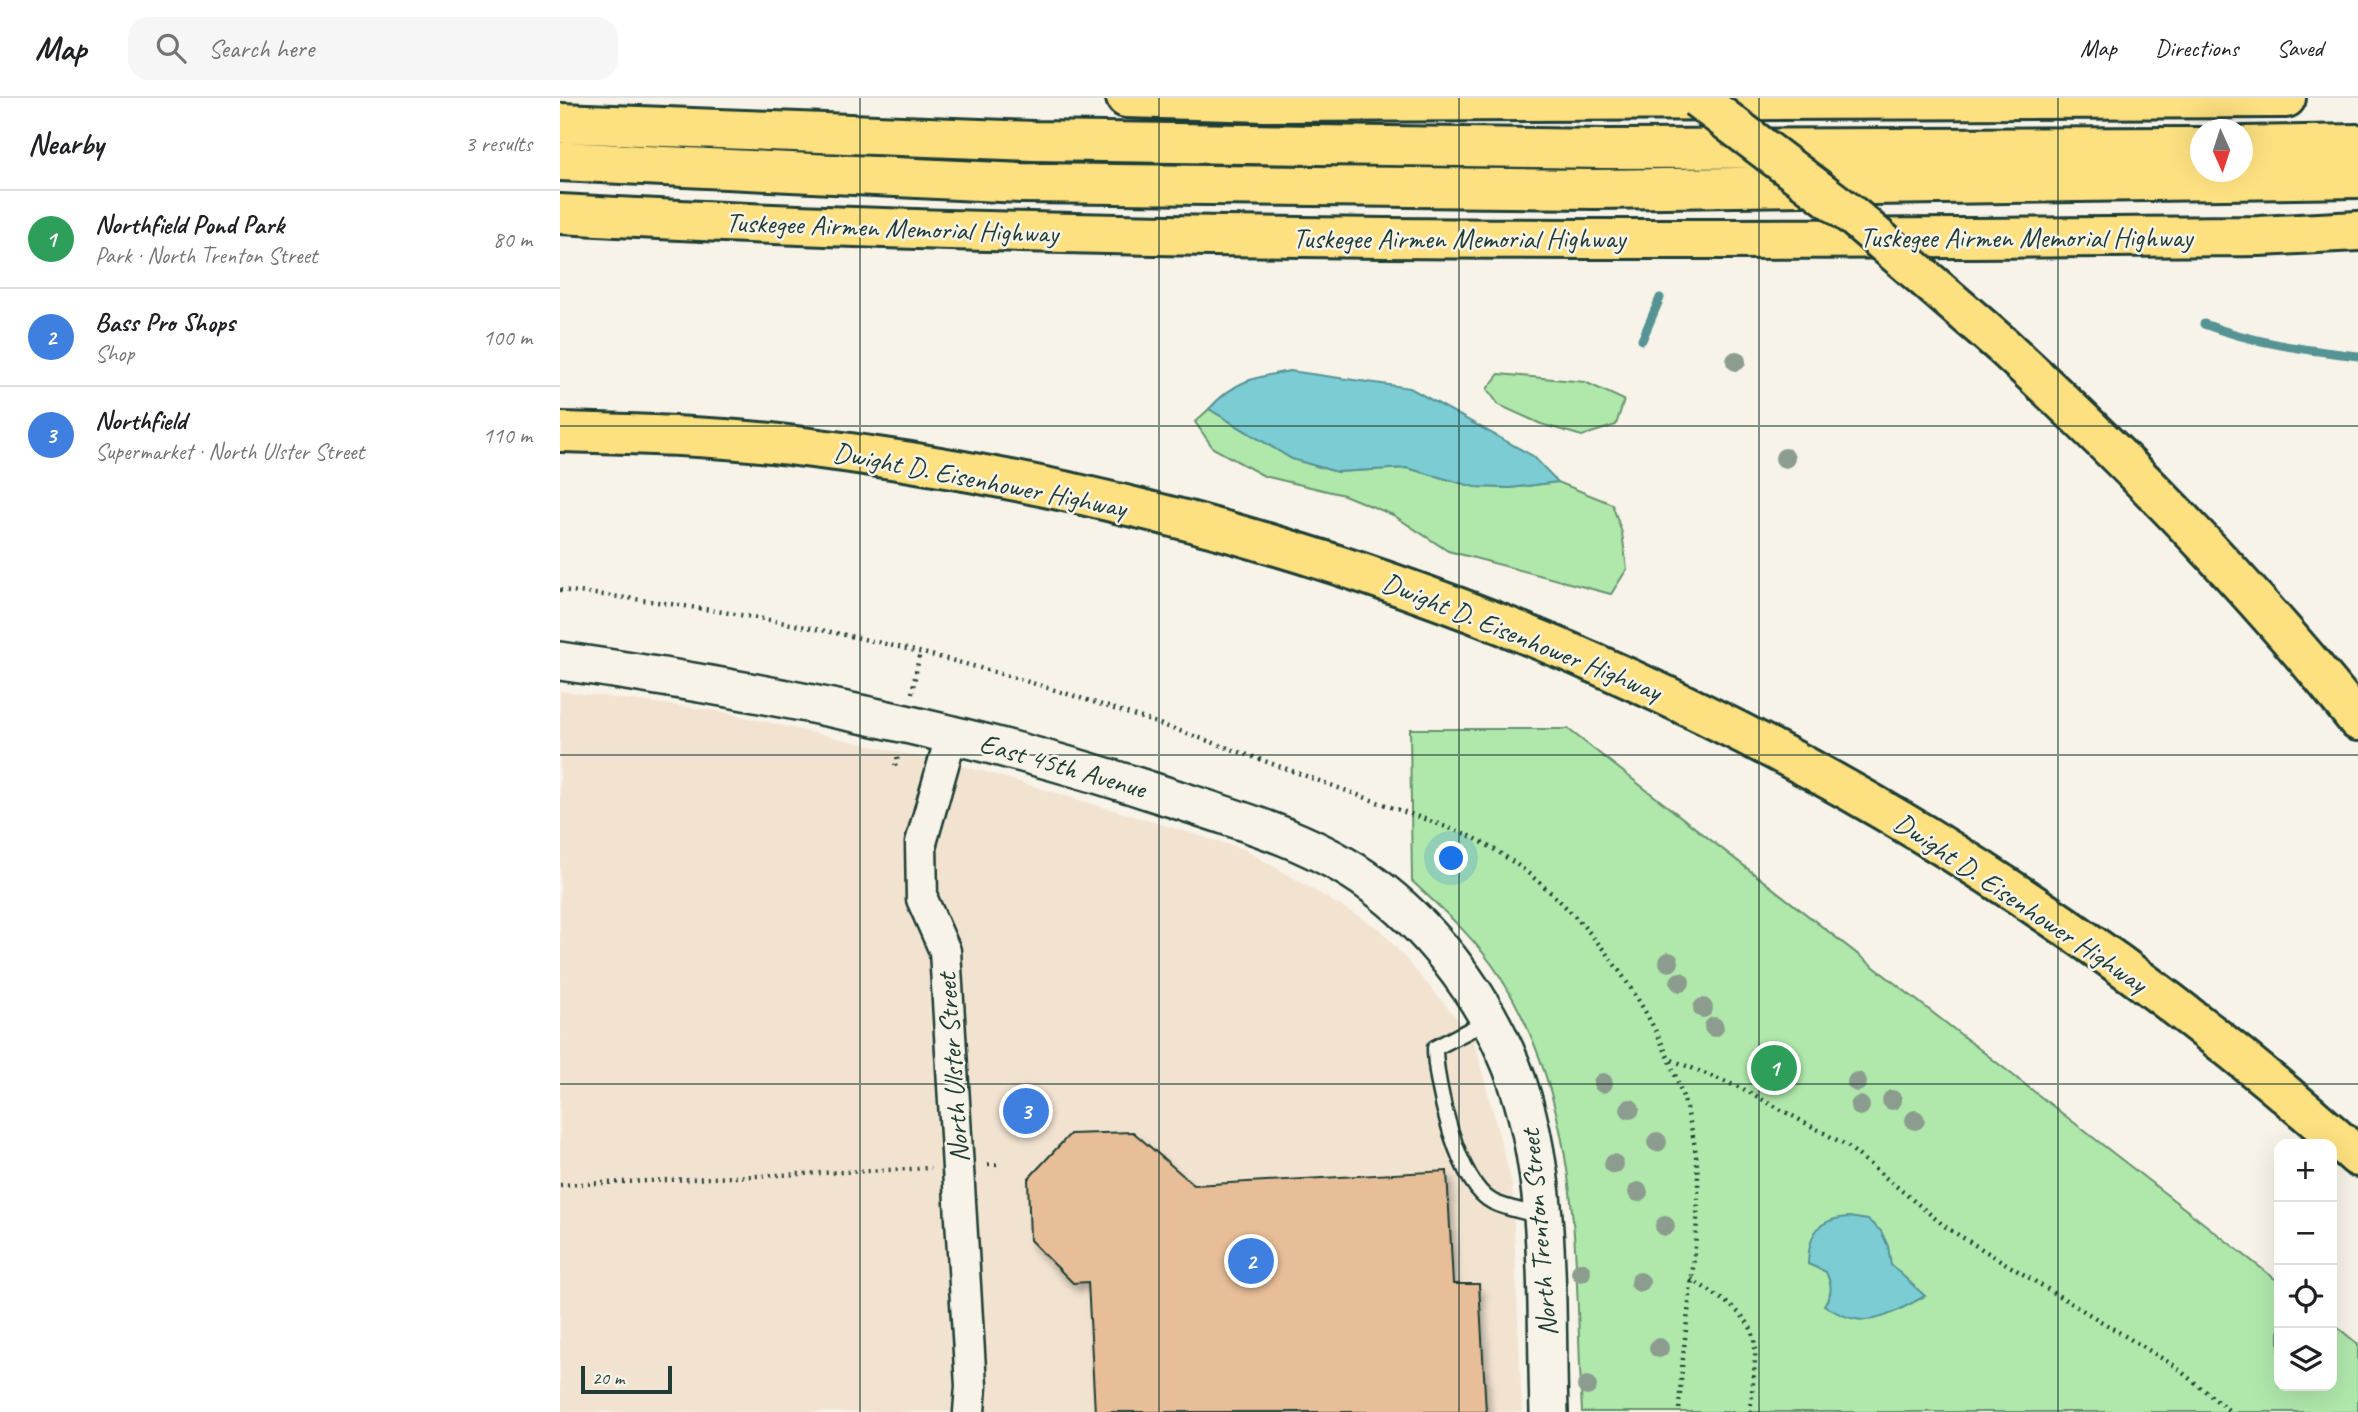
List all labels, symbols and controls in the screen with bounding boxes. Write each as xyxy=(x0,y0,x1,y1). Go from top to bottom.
search box xyxy=(128,17,618,80)
text: Map xyxy=(35,27,86,69)
icon: search xyxy=(152,29,190,67)
text: Search here xyxy=(208,32,314,65)
text: Map xyxy=(2080,33,2117,63)
text: Directions xyxy=(2155,33,2238,63)
text: Saved xyxy=(2276,33,2323,63)
north arrow xyxy=(2190,119,2253,182)
text: Nearby xyxy=(28,125,104,163)
text: 3 results xyxy=(465,129,532,158)
street label: Tuskegee Airmen Memorial Highway xyxy=(725,204,1061,251)
text: Northfield Pond Park xyxy=(95,208,284,241)
street label: Tuskegee Airmen Memorial Highway xyxy=(1860,220,2195,255)
street label: Tuskegee Airmen Memorial Highway xyxy=(1293,221,1628,256)
text: 1 xyxy=(46,225,56,254)
text: 80 m xyxy=(493,225,532,254)
text: Park · North Trenton Street xyxy=(95,241,317,270)
text: Bass Pro Shops xyxy=(95,306,235,339)
text: 2 xyxy=(46,323,56,352)
text: 100 m xyxy=(483,323,532,352)
text: Shop xyxy=(95,339,134,368)
text: Northfield xyxy=(95,404,186,437)
text: 3 xyxy=(46,421,56,450)
text: 110 m xyxy=(483,421,532,450)
street label: Dwight D. Eisenhower Highway xyxy=(830,434,1132,526)
text: Supermarket · North Ulster Street xyxy=(95,437,364,466)
street label: Dwight D. Eisenhower Highway xyxy=(1377,564,1669,709)
street label: East 45th Avenue xyxy=(976,725,1152,806)
street label: Dwight D. Eisenhower Highway xyxy=(1888,805,2156,1002)
your location xyxy=(1434,841,1468,875)
street label: North Ulster Street xyxy=(928,969,977,1164)
pin: 1 xyxy=(1751,1042,1797,1094)
pin: 3 xyxy=(1003,1085,1049,1137)
street label: North Trenton Street xyxy=(1512,1125,1565,1338)
map controls xyxy=(2274,1139,2337,1391)
button: + xyxy=(2274,1139,2337,1202)
button: − xyxy=(2274,1202,2337,1265)
pin: 2 xyxy=(1228,1235,1274,1287)
button: locate xyxy=(2274,1265,2337,1328)
button: layers xyxy=(2274,1328,2337,1391)
scale bar xyxy=(581,1363,672,1395)
text: 20 m xyxy=(592,1366,624,1390)

